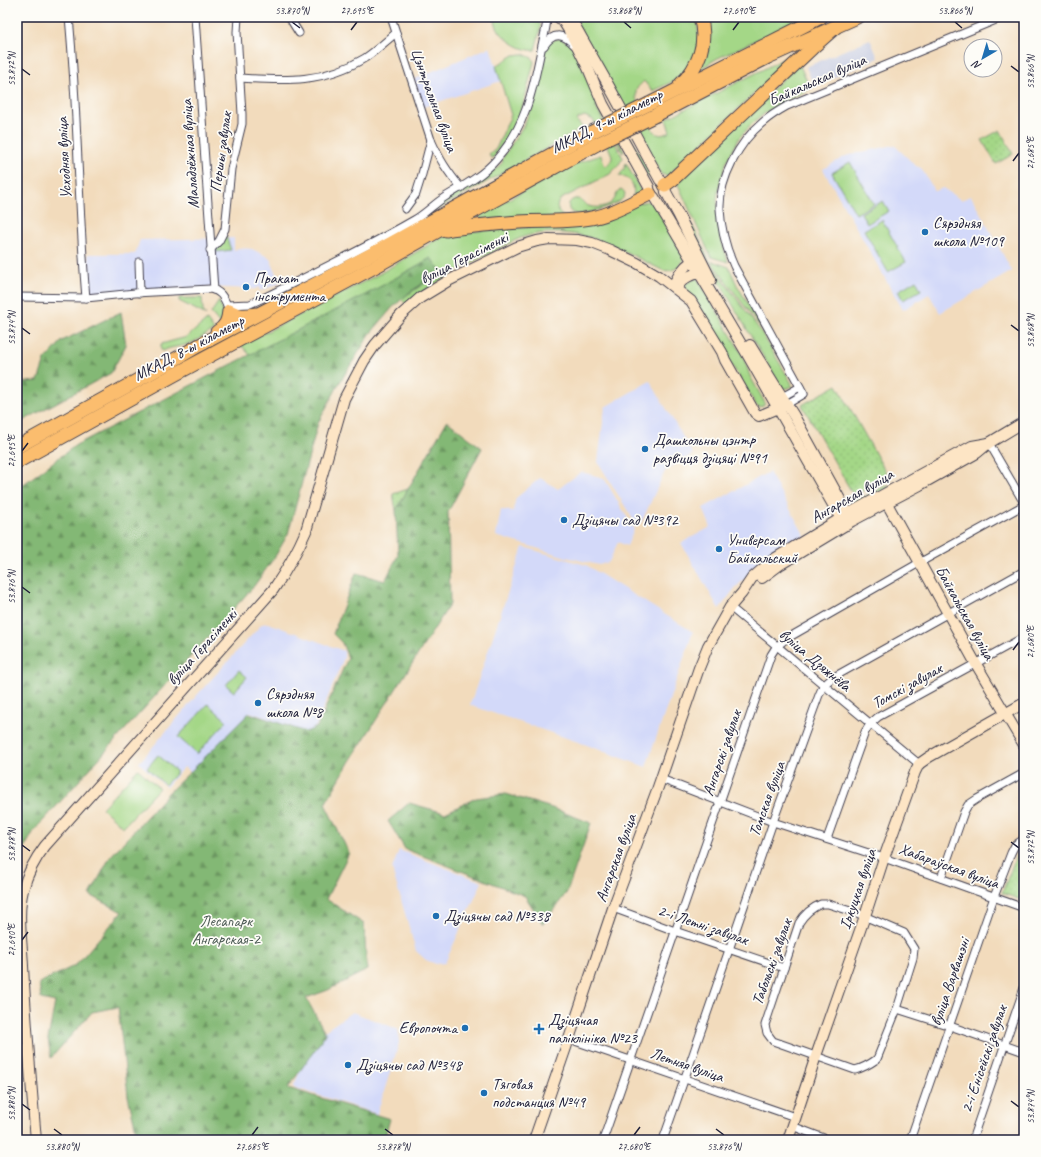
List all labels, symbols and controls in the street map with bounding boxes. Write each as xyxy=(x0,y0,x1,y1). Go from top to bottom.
text: 53.870°N xyxy=(275,4,311,17)
text: 27.695°E xyxy=(341,4,375,17)
text: 53.868°N xyxy=(607,4,643,17)
text: 27.690°E xyxy=(723,4,757,17)
text: 53.866°N xyxy=(938,4,974,17)
north arrow xyxy=(963,38,1003,78)
street label: Цэнтральная вуліца xyxy=(406,45,462,156)
street label: Байкальская вуліца xyxy=(765,49,870,110)
text: 53.872°N xyxy=(5,50,18,86)
text: 53.866°N xyxy=(1024,53,1037,89)
text: N xyxy=(968,57,984,73)
street label: МКАД, 9-ы кіламетр xyxy=(548,84,667,158)
street label: Маладзёжная вуліца xyxy=(176,98,204,209)
street label: Першы завулак xyxy=(205,108,237,193)
street label: Усходняя вуліца xyxy=(52,116,76,199)
text: 27.685°E xyxy=(1024,135,1037,169)
place label: Сярэдняя школа №109 xyxy=(933,213,1006,251)
street label: вуліца Герасіменкі xyxy=(417,226,513,289)
marker: Сярэдняя школа №109 xyxy=(920,227,930,237)
place label: Пракат інструмента xyxy=(254,268,326,306)
marker: Пракат інструмента xyxy=(241,282,251,292)
text: 53.874°N xyxy=(5,309,18,345)
street label: МКАД, 8-ы кіламетр xyxy=(130,310,249,386)
text: 53.868°N xyxy=(1024,312,1037,348)
place label: Дашкольны цэнтр развіцця дзіцяці №91 xyxy=(653,430,768,468)
text: 27.695°E xyxy=(5,433,18,467)
marker: Дашкольны цэнтр развіцця дзіцяці №91 xyxy=(640,444,650,454)
street label: Ангарская вуліца xyxy=(807,464,898,528)
place label: Дзіцячы сад №392 xyxy=(572,510,680,530)
marker: Дзіцячы сад №392 xyxy=(559,515,569,525)
place label: Универсам Байкальский xyxy=(727,530,798,568)
marker: Универсам Байкальский xyxy=(714,544,724,554)
street label: Байкальская вуліца xyxy=(931,562,1000,664)
text: 53.876°N xyxy=(5,568,18,604)
street label: вуліца Герасіменкі xyxy=(162,603,243,689)
street label: вуліца Дзяжнёва xyxy=(775,624,856,696)
text: 27.680°E xyxy=(1024,624,1037,658)
street label: Томскі завулак xyxy=(869,658,947,713)
place label: Сярэдняя школа №8 xyxy=(266,684,324,722)
marker: Сярэдняя школа №8 xyxy=(253,698,263,708)
street label: Ангарскі завулак xyxy=(698,705,747,799)
street label: Томская вуліца xyxy=(744,758,790,839)
street label: Ангарская вуліца xyxy=(591,810,641,905)
text: 53.878°N xyxy=(5,826,18,862)
text: 53.872°N xyxy=(1024,829,1037,865)
street label: Хабараўская вуліца xyxy=(896,839,1003,894)
street label: Іркуцкая вуліца xyxy=(835,845,881,932)
street label: 2-і Летні завулак xyxy=(655,900,753,950)
place label: Дзіцячы сад №338 xyxy=(444,906,552,926)
park label: Лесапарк Ангарская-2 xyxy=(192,911,262,949)
marker: Дзіцячы сад №338 xyxy=(431,911,441,921)
street label: Табольскі завулак xyxy=(747,914,798,1008)
text: 27.690°E xyxy=(5,922,18,956)
street label: вуліца Варвашэні xyxy=(926,934,975,1028)
street label: 2-і Енісейскі завулак xyxy=(956,1001,1012,1115)
place label: Дзіцячая паліклініка №23 xyxy=(548,1010,639,1048)
place label: Европочта xyxy=(399,1018,458,1038)
marker: Европочта xyxy=(460,1023,470,1033)
marker: Дзіцячая паліклініка №23 xyxy=(533,1023,545,1035)
street label: Летняя вуліца xyxy=(648,1043,727,1087)
place label: Дзіцячы сад №348 xyxy=(356,1055,464,1075)
marker: Дзіцячы сад №348 xyxy=(343,1060,353,1070)
place label: Тяговая подстанция №49 xyxy=(492,1074,587,1112)
text: 53.880°N xyxy=(5,1085,18,1121)
marker: Тяговая подстанция №49 xyxy=(479,1088,489,1098)
text: 53.874°N xyxy=(1024,1088,1037,1124)
text: 53.880°N xyxy=(45,1140,81,1153)
text: 27.685°E xyxy=(236,1140,270,1153)
text: 53.878°N xyxy=(376,1140,412,1153)
text: 27.680°E xyxy=(618,1140,652,1153)
text: 53.876°N xyxy=(707,1140,743,1153)

